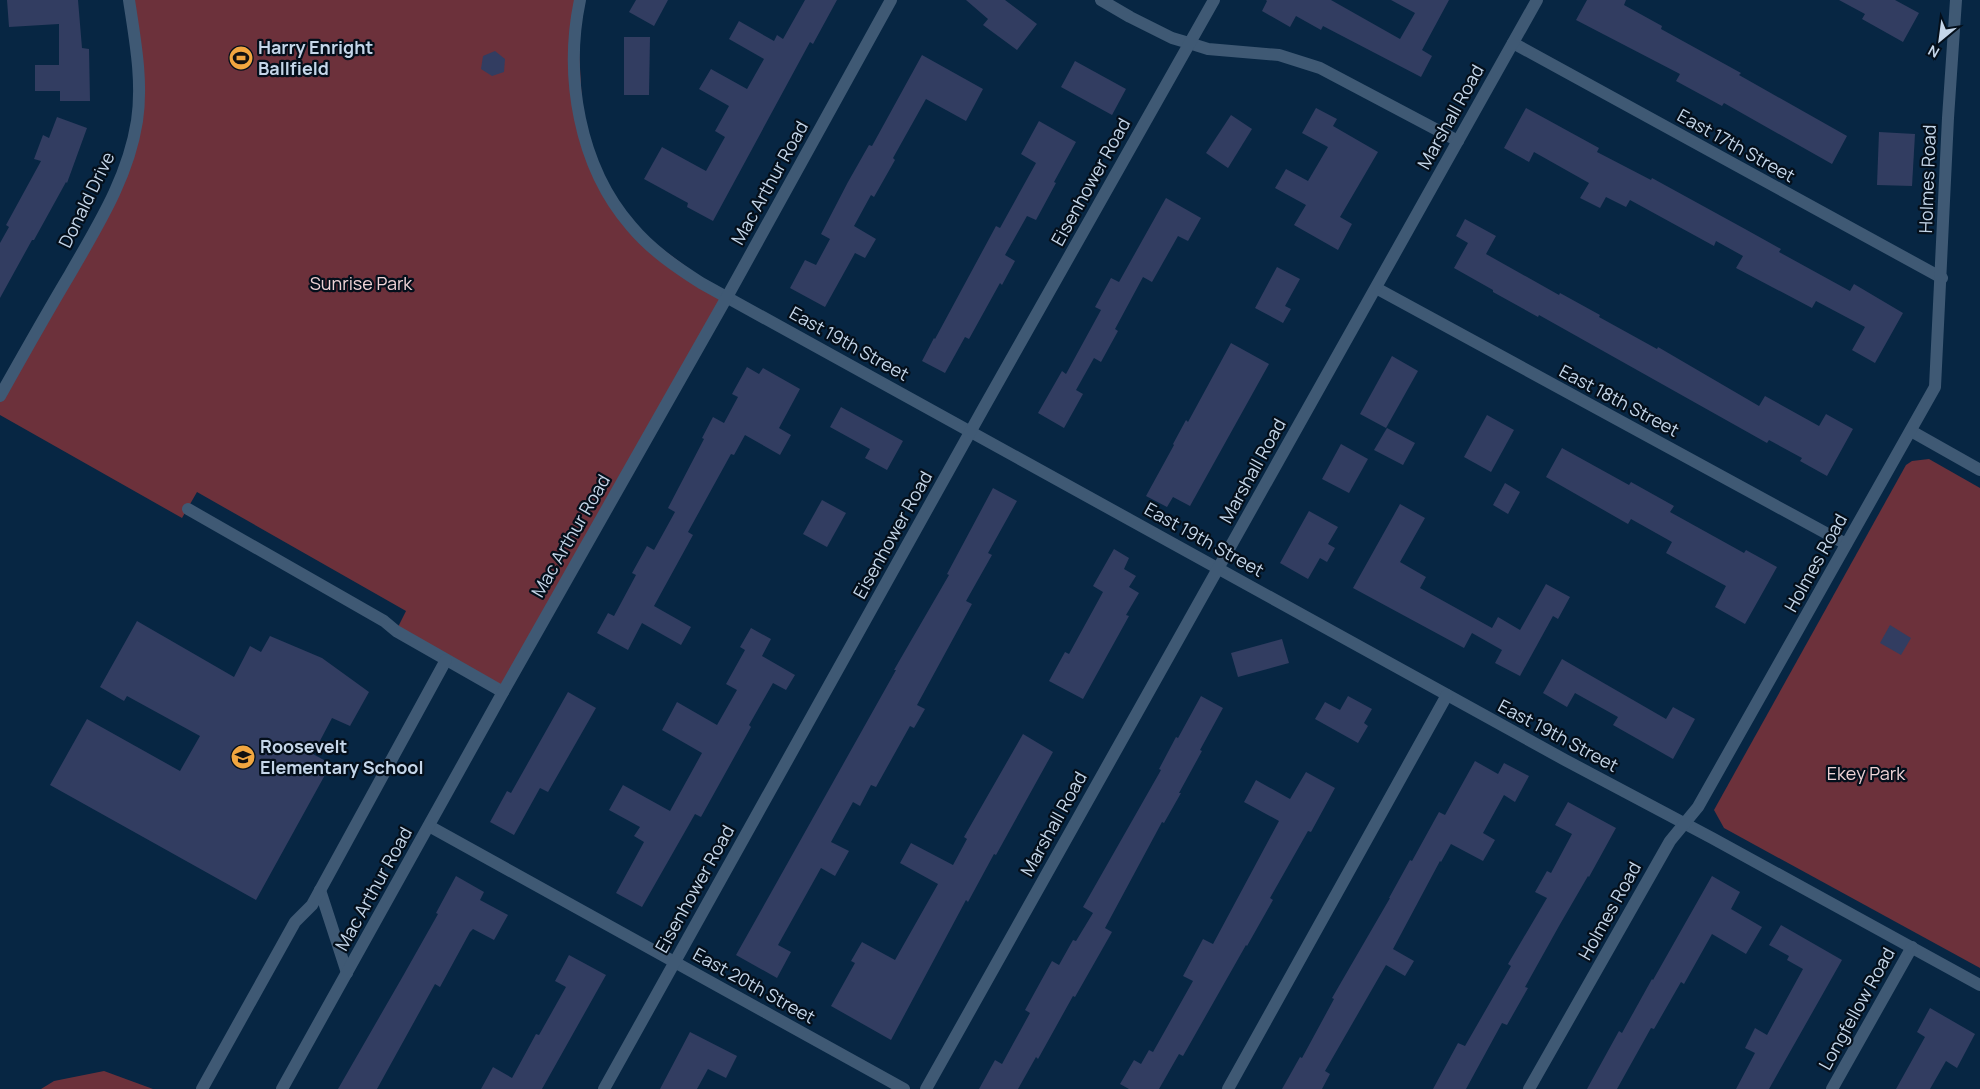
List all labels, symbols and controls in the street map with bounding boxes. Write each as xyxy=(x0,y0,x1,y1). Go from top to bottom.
north arrow xyxy=(1915,15,1965,65)
place label: Harry Enright Ballfield xyxy=(258,35,373,80)
text: N xyxy=(1924,41,1942,63)
sports icon: Harry Enright Ballfield xyxy=(228,45,254,71)
street label: Marshall Road xyxy=(1411,60,1489,173)
street label: East 17th Street xyxy=(1673,103,1800,187)
street label: Eisenhower Road xyxy=(1045,113,1135,250)
street label: Mac Arthur Road xyxy=(725,116,813,249)
street label: Holmes Road xyxy=(1913,124,1941,234)
street label: Donald Drive xyxy=(53,148,120,252)
park label: Sunrise Park xyxy=(310,271,413,295)
street label: East 19th Street xyxy=(785,300,913,386)
street label: East 18th Street xyxy=(1555,358,1684,442)
street label: Marshall Road xyxy=(1213,414,1291,527)
street label: Eisenhower Road xyxy=(847,466,937,603)
street label: Mac Arthur Road xyxy=(525,470,615,601)
street label: East 19th Street xyxy=(1140,496,1268,582)
street label: Holmes Road xyxy=(1778,509,1852,616)
street label: East 19th Street xyxy=(1494,693,1623,777)
place label: Roosevelt Elementary School xyxy=(260,734,423,779)
school or university icon: Roosevelt Elementary School xyxy=(230,744,256,770)
park label: Ekey Park xyxy=(1827,761,1906,785)
street label: Marshall Road xyxy=(1014,767,1092,880)
street label: Eisenhower Road xyxy=(649,820,739,957)
street label: Mac Arthur Road xyxy=(329,822,417,955)
street label: Holmes Road xyxy=(1572,857,1646,964)
street label: East 20th Street xyxy=(689,942,820,1029)
street label: Longfellow Road xyxy=(1813,943,1900,1074)

